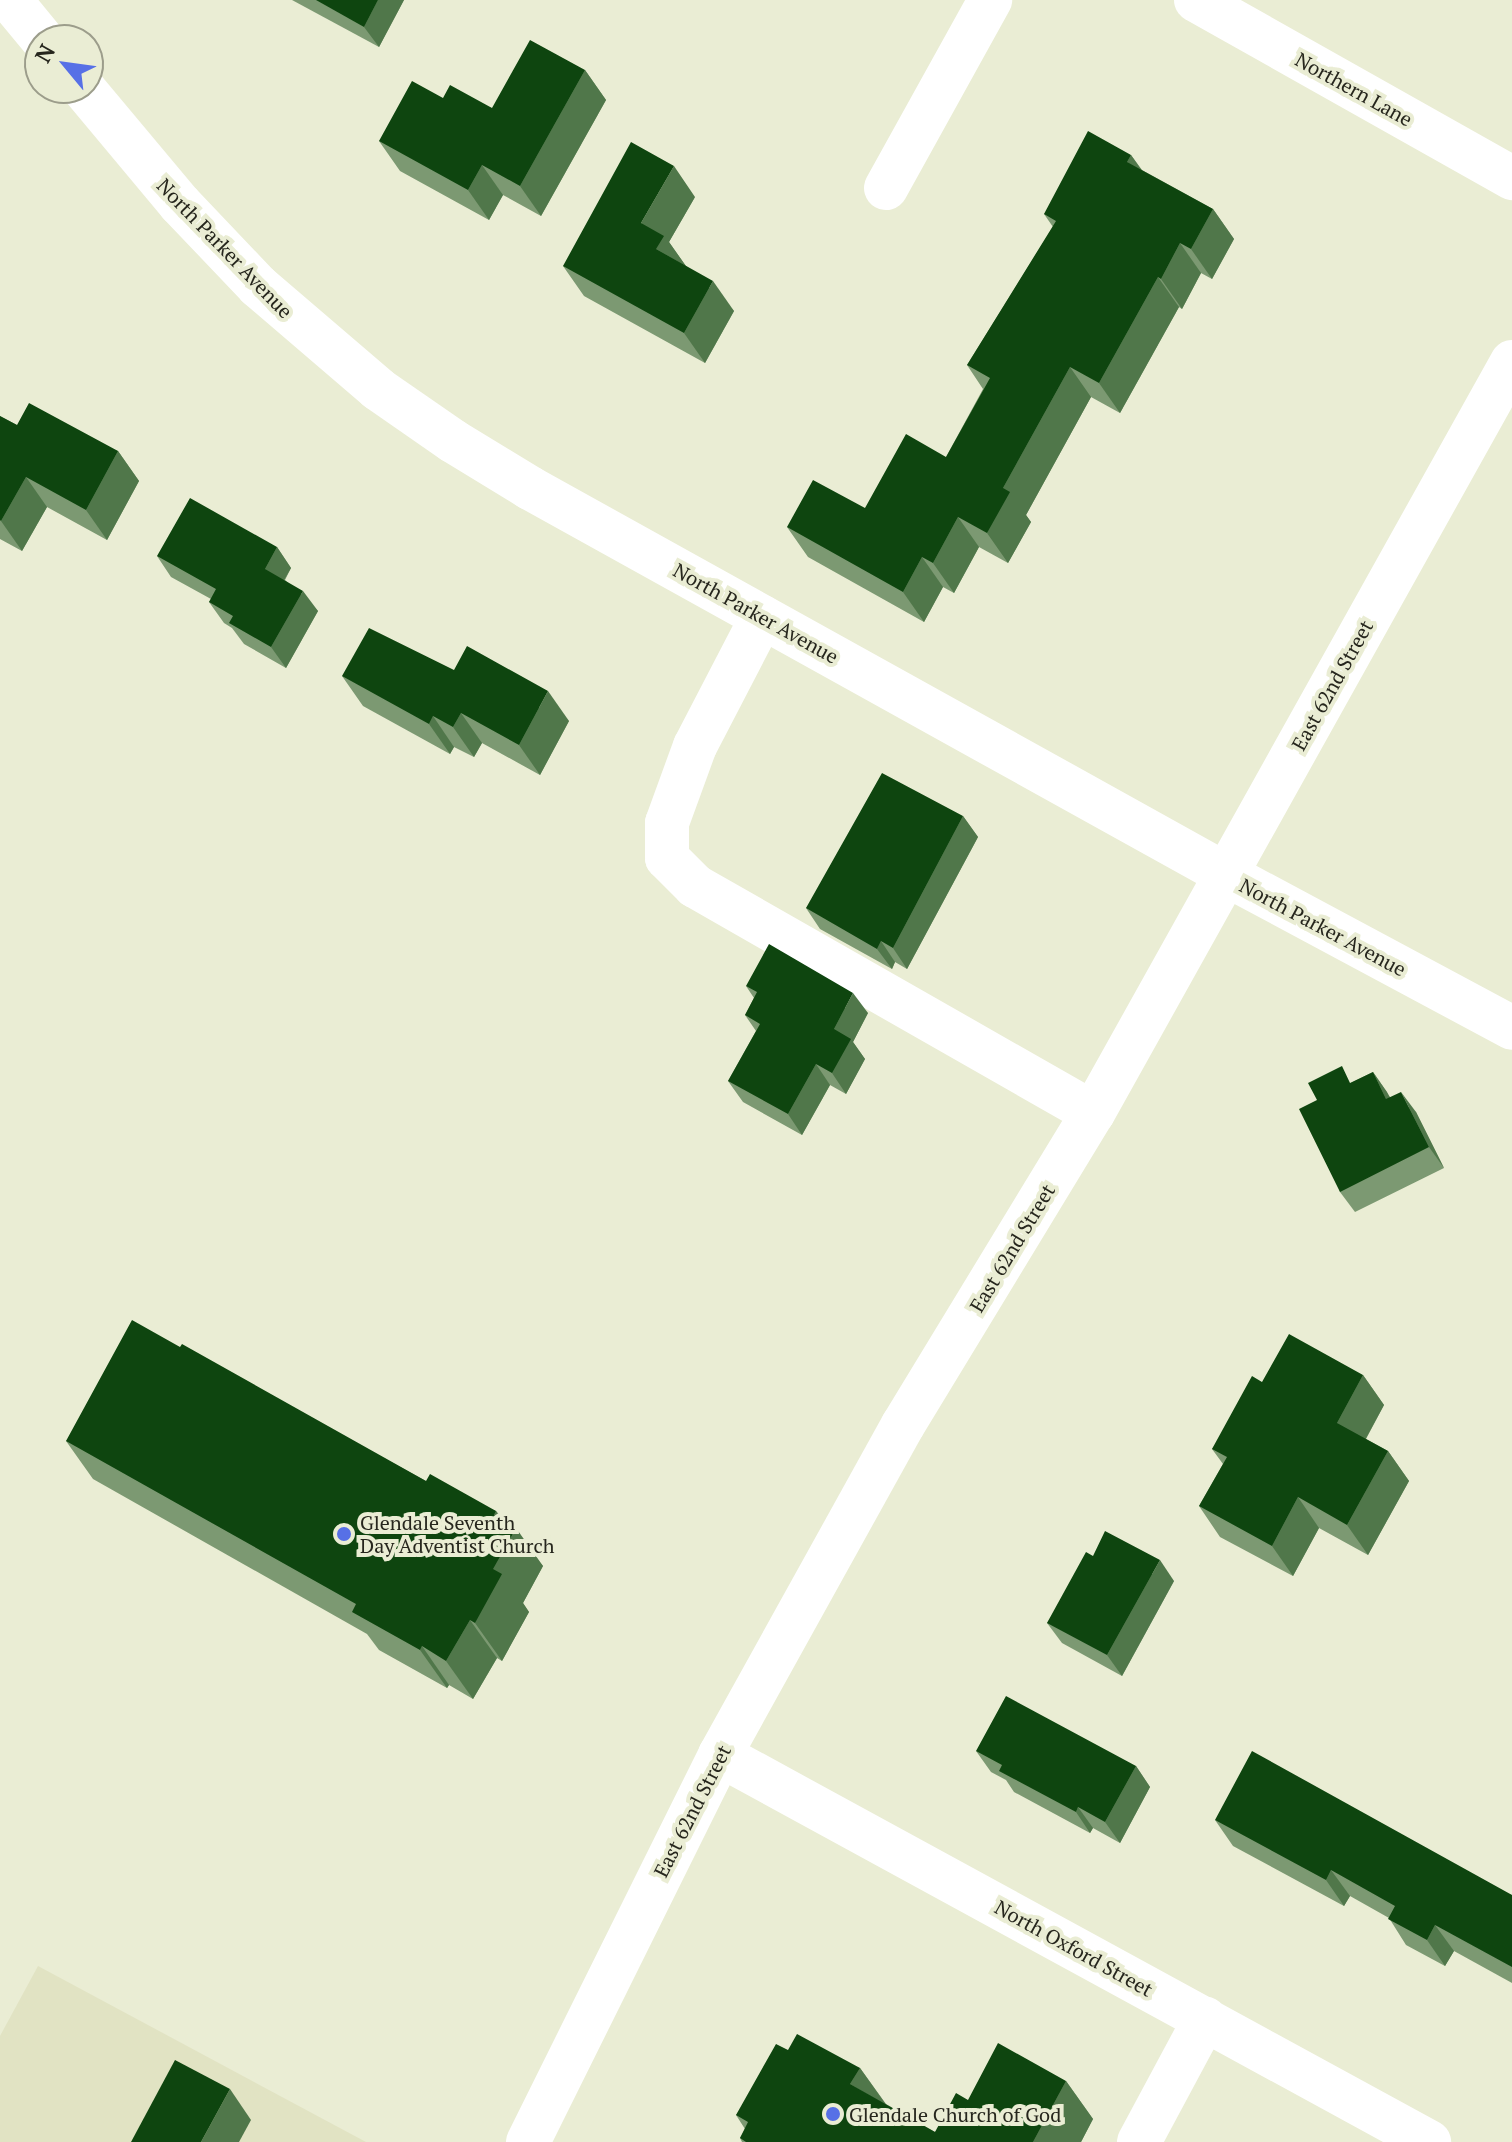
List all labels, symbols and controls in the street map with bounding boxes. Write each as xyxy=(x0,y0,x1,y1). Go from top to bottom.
north arrow xyxy=(24,24,104,104)
text: N xyxy=(28,39,61,67)
street label: Northern Lane xyxy=(1291,47,1417,131)
street label: North Parker Avenue xyxy=(152,173,298,323)
street label: North Parker Avenue xyxy=(669,558,843,668)
street label: East 62nd Street xyxy=(1286,616,1378,754)
street label: North Parker Avenue xyxy=(1236,873,1410,981)
street label: East 62nd Street xyxy=(964,1180,1060,1316)
place label: Glendale Seventh Day Adventist Church xyxy=(360,1510,555,1557)
marker: Glendale Seventh Day Adventist Church xyxy=(335,1525,353,1543)
street label: East 62nd Street xyxy=(648,1741,736,1881)
street label: North Oxford Street xyxy=(991,1895,1157,2001)
place label: Glendale Church of God xyxy=(849,2102,1061,2126)
marker: Glendale Church of God xyxy=(824,2105,842,2123)

